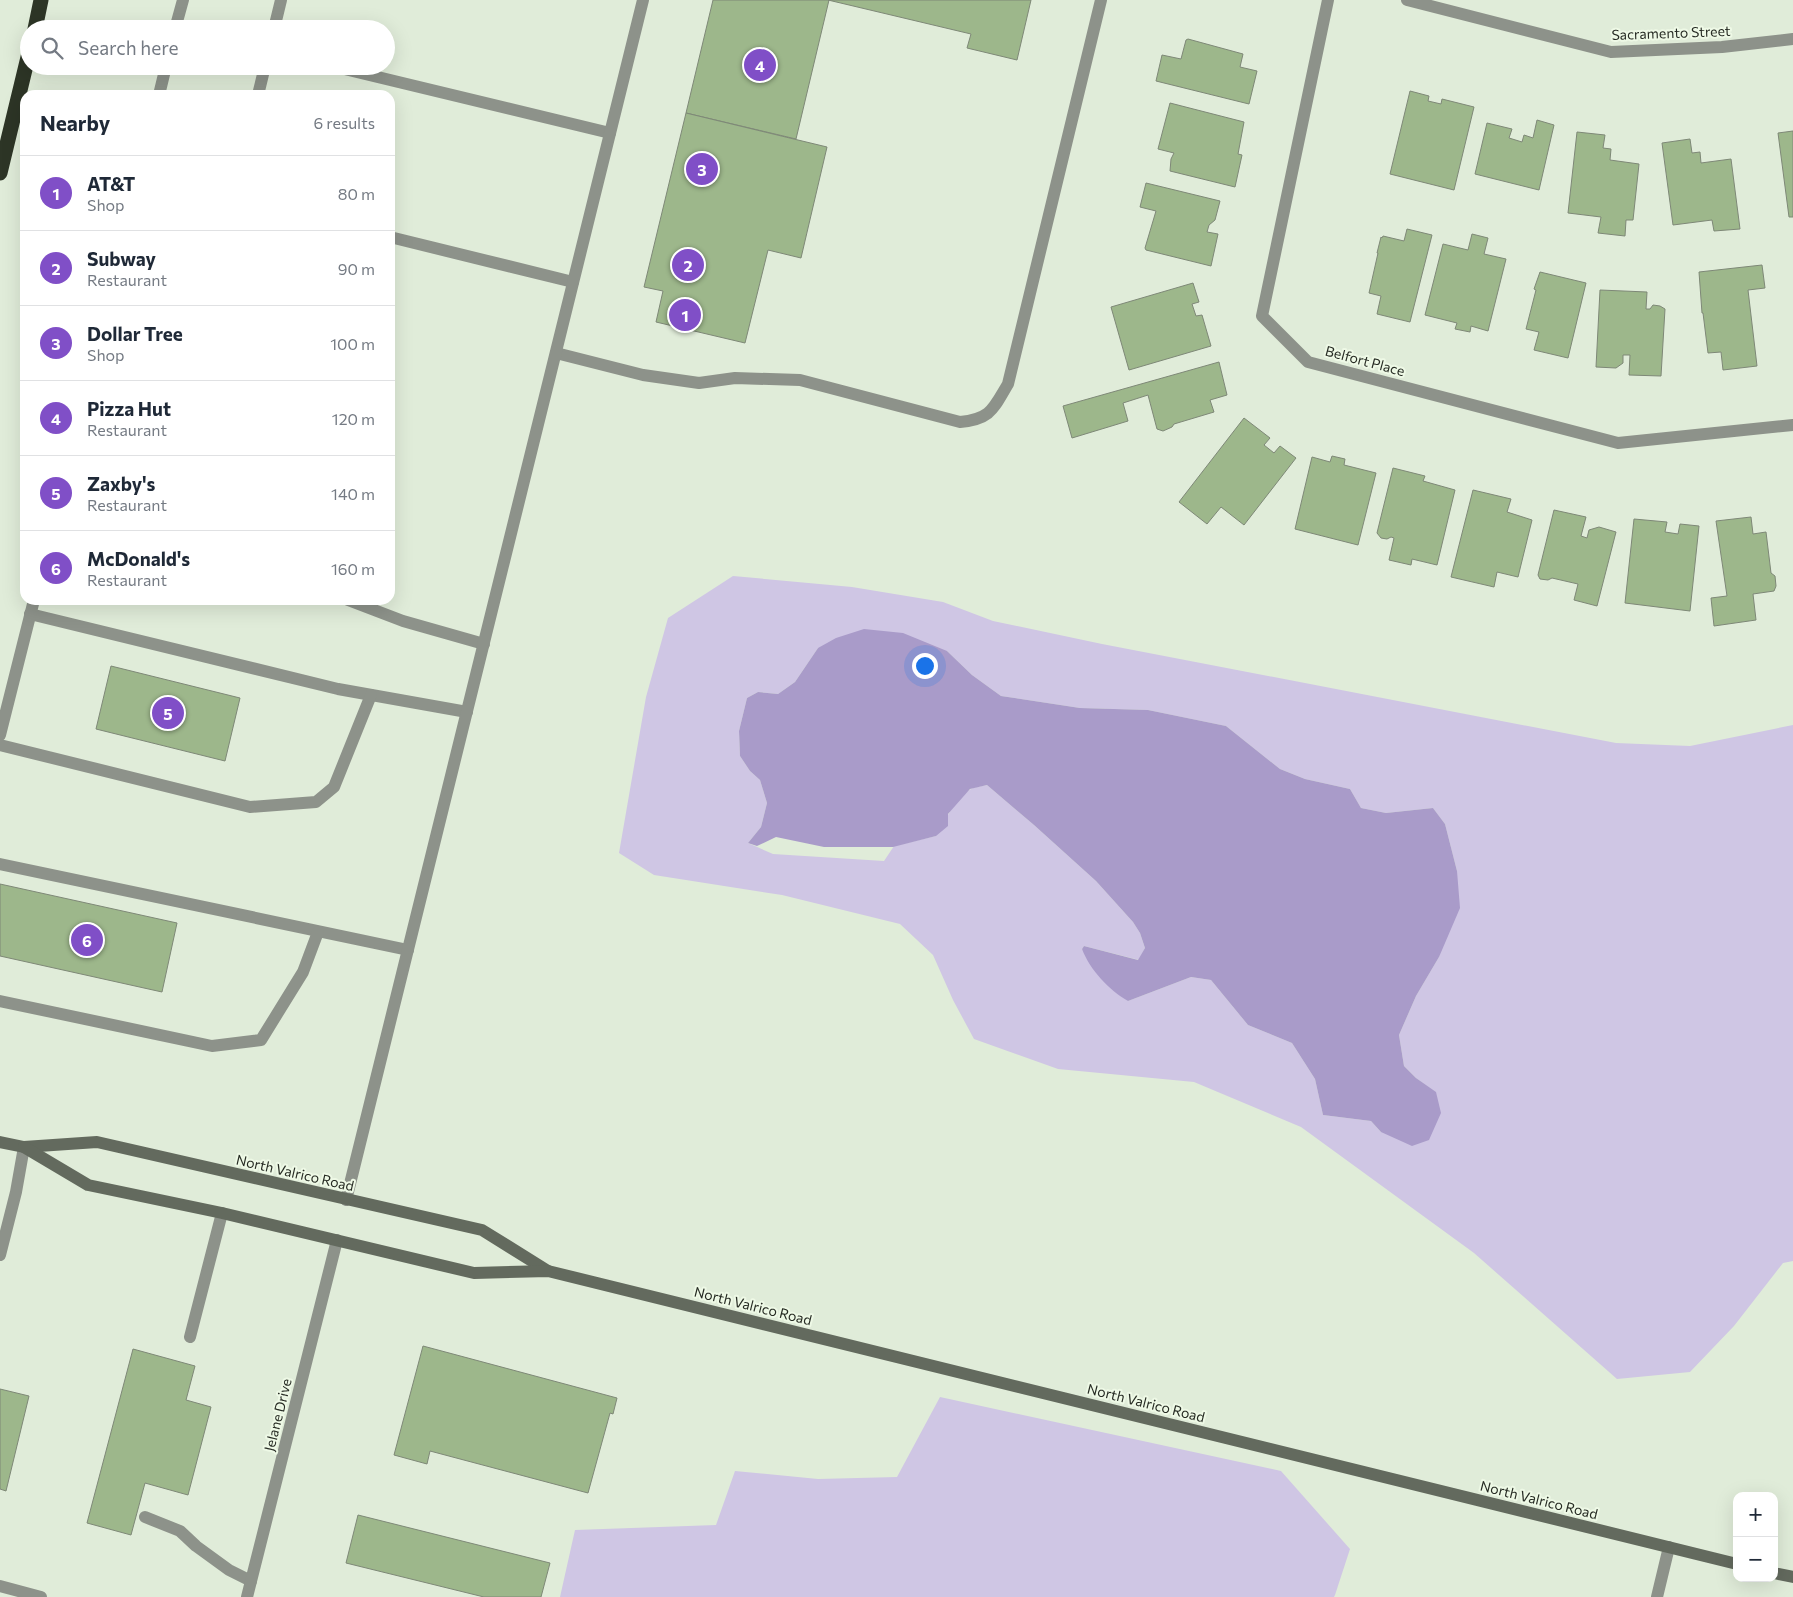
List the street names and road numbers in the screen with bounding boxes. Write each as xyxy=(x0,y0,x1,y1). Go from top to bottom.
street label: Sacramento Street xyxy=(1611,22,1731,43)
street label: Belfort Place xyxy=(1324,342,1407,379)
street label: North Valrico Road xyxy=(234,1151,356,1194)
street label: North Valrico Road xyxy=(693,1283,814,1328)
street label: Jelane Drive xyxy=(260,1377,295,1453)
street label: North Valrico Road xyxy=(1086,1380,1207,1425)
street label: North Valrico Road xyxy=(1479,1477,1600,1522)

